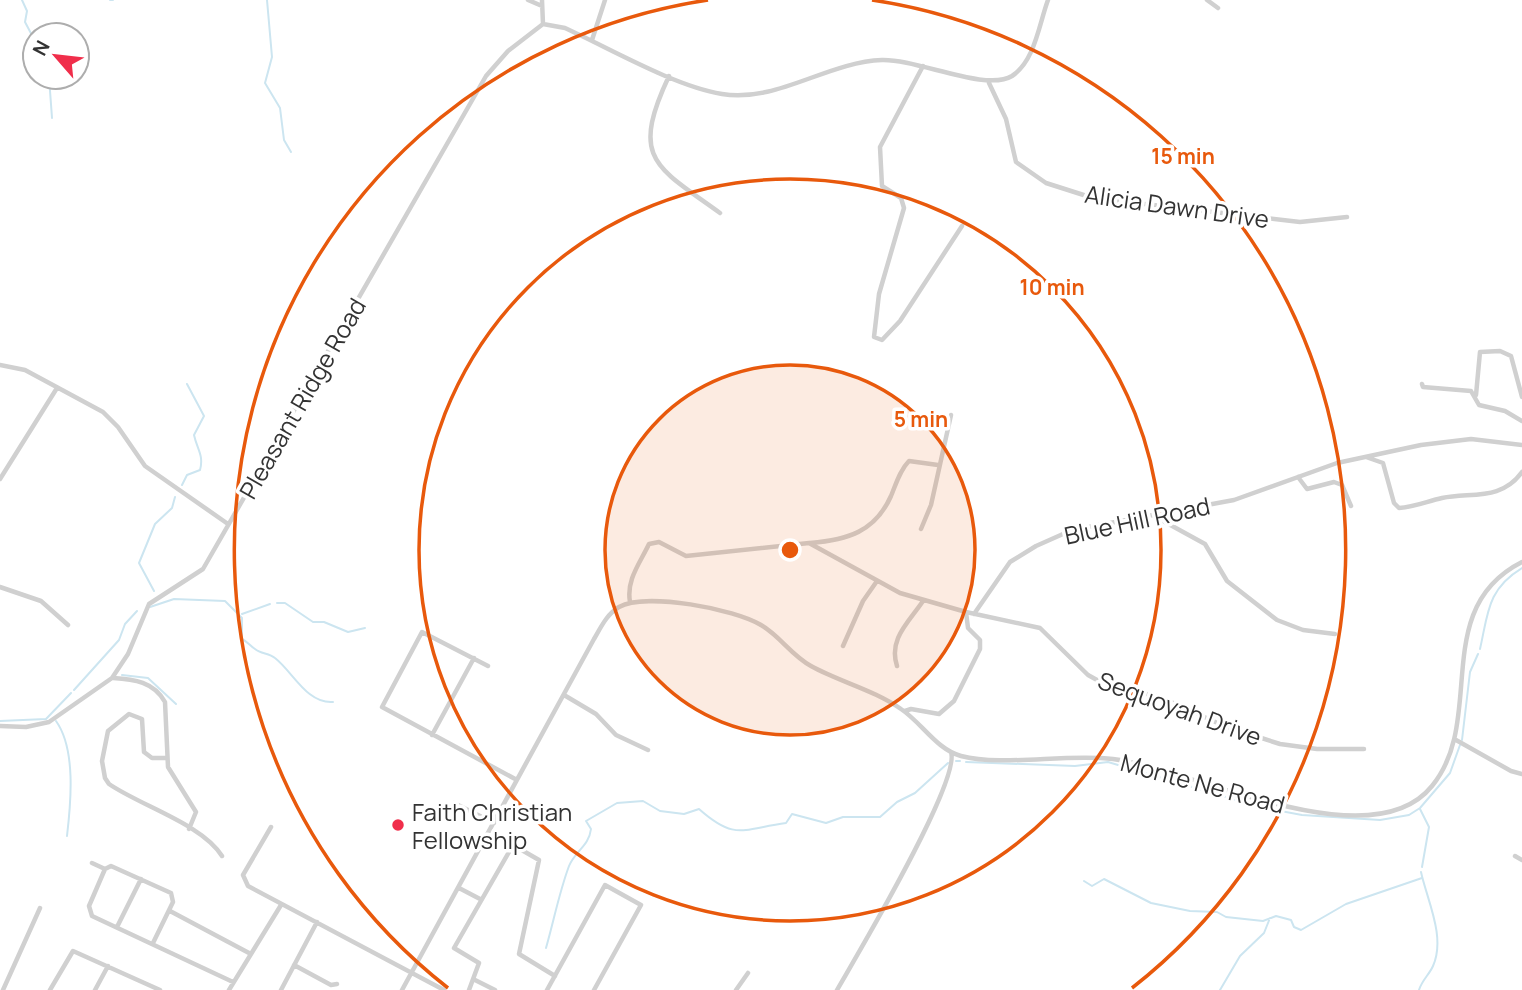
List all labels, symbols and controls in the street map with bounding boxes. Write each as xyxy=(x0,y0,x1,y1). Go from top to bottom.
north arrow xyxy=(21,21,91,91)
text: N xyxy=(26,36,56,60)
text: 15 min xyxy=(1151,142,1215,170)
street label: Alicia Dawn Drive xyxy=(1083,177,1271,235)
text: 10 min xyxy=(1019,273,1085,301)
street label: Pleasant Ridge Road xyxy=(231,292,373,504)
text: 5 min xyxy=(894,405,948,433)
street label: Blue Hill Road xyxy=(1061,488,1213,552)
centre of rings xyxy=(778,538,802,562)
street label: Sequoyah Drive xyxy=(1094,663,1266,753)
street label: Monte Ne Road xyxy=(1117,745,1289,821)
place label: Faith Christian Fellowship xyxy=(412,795,572,856)
marker: Faith Christian Fellowship xyxy=(390,817,406,833)

